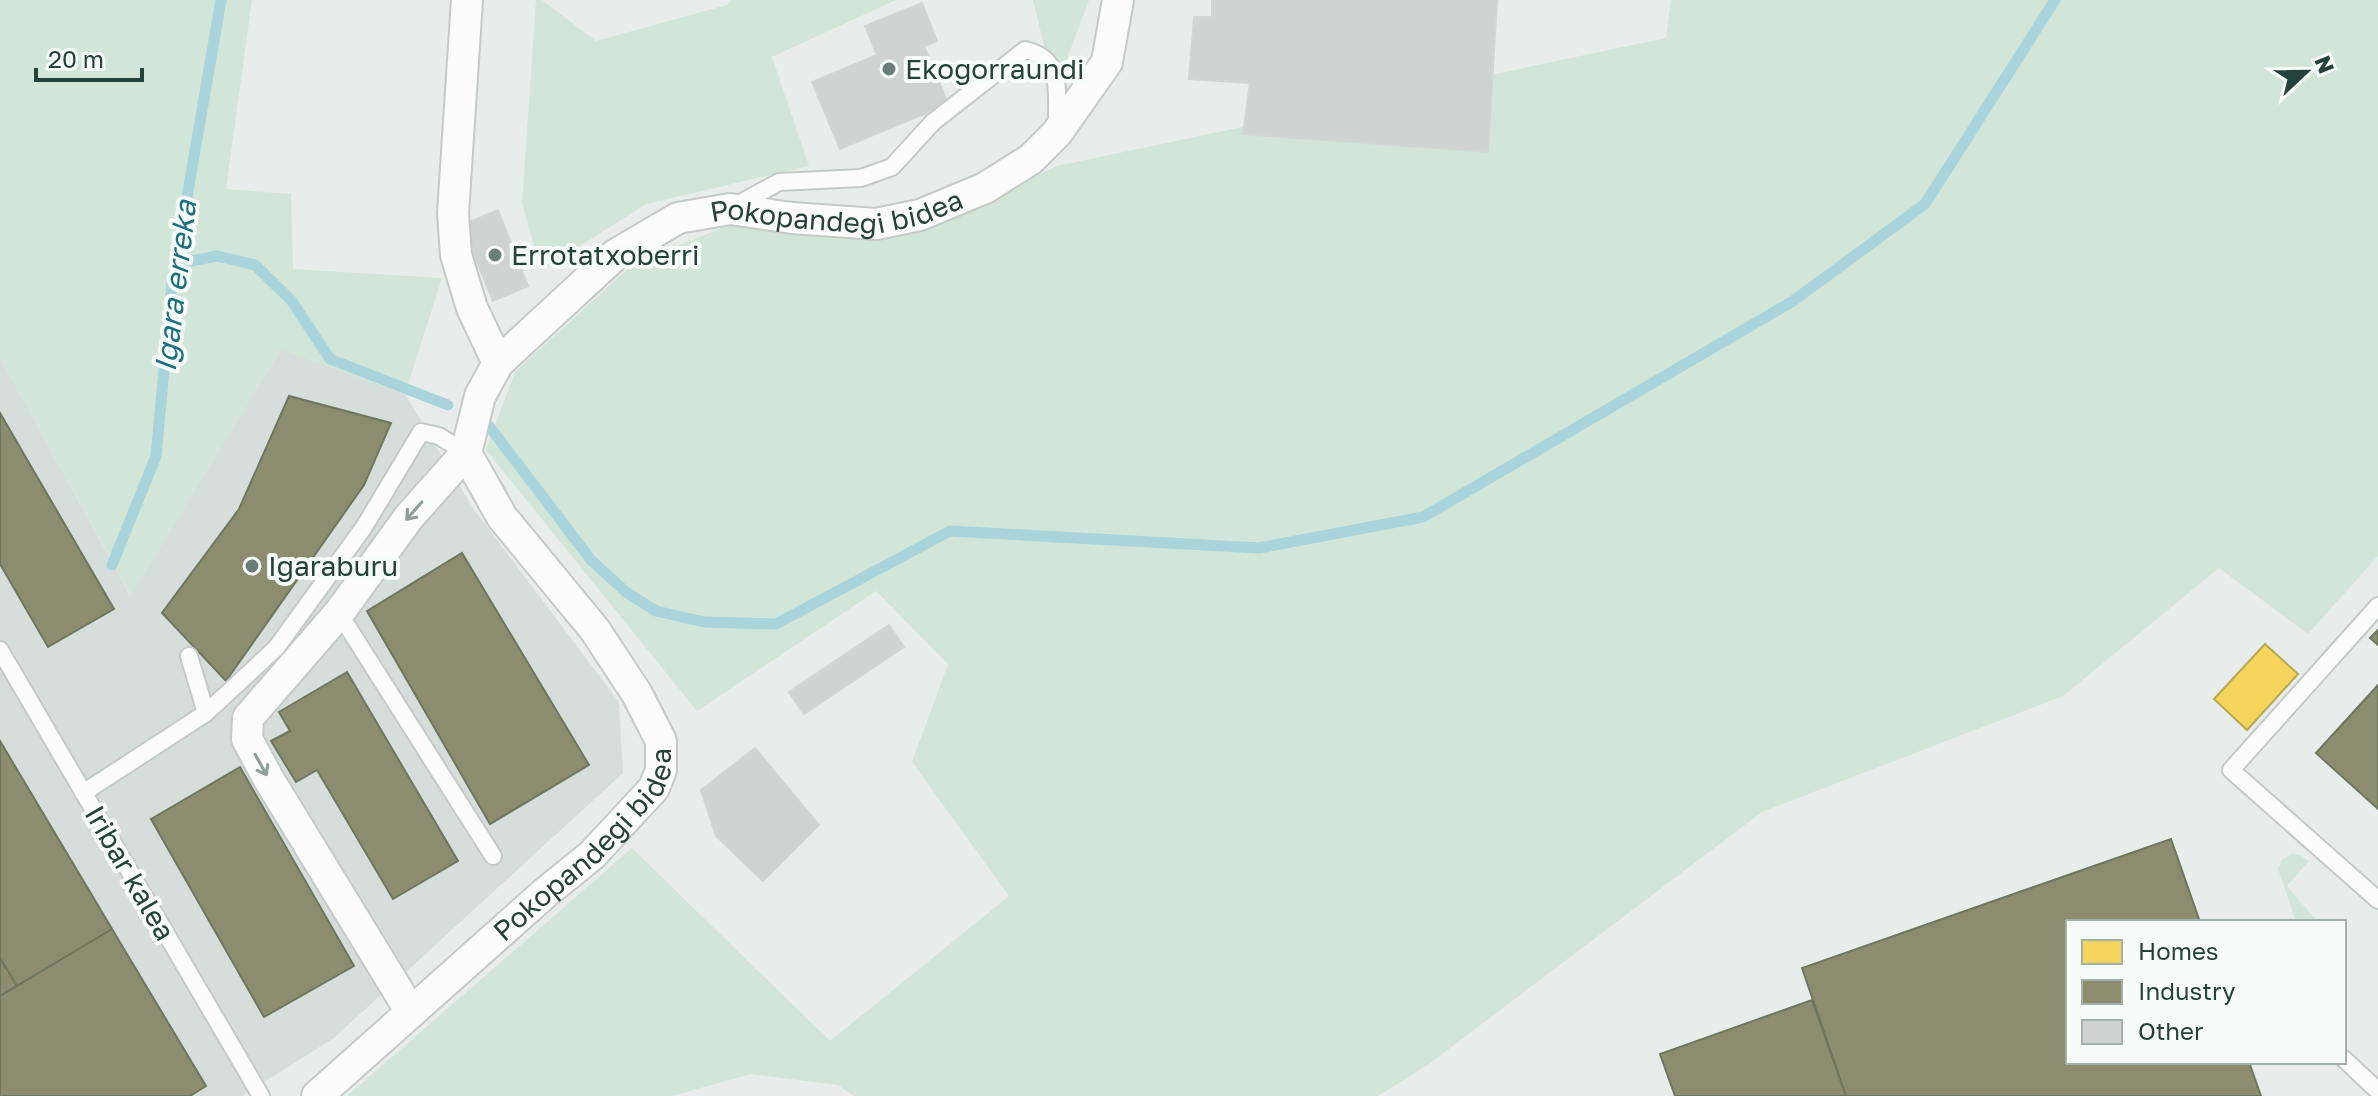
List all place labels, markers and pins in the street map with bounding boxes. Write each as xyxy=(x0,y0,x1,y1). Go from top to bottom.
place label: Ekogorraundi xyxy=(905,52,1084,85)
marker: Ekogorraundi xyxy=(880,60,898,78)
place label: Errotatxoberri xyxy=(511,238,699,271)
marker: Errotatxoberri xyxy=(486,246,504,264)
place label: Igaraburu xyxy=(268,549,398,582)
marker: Igaraburu xyxy=(243,557,261,575)

